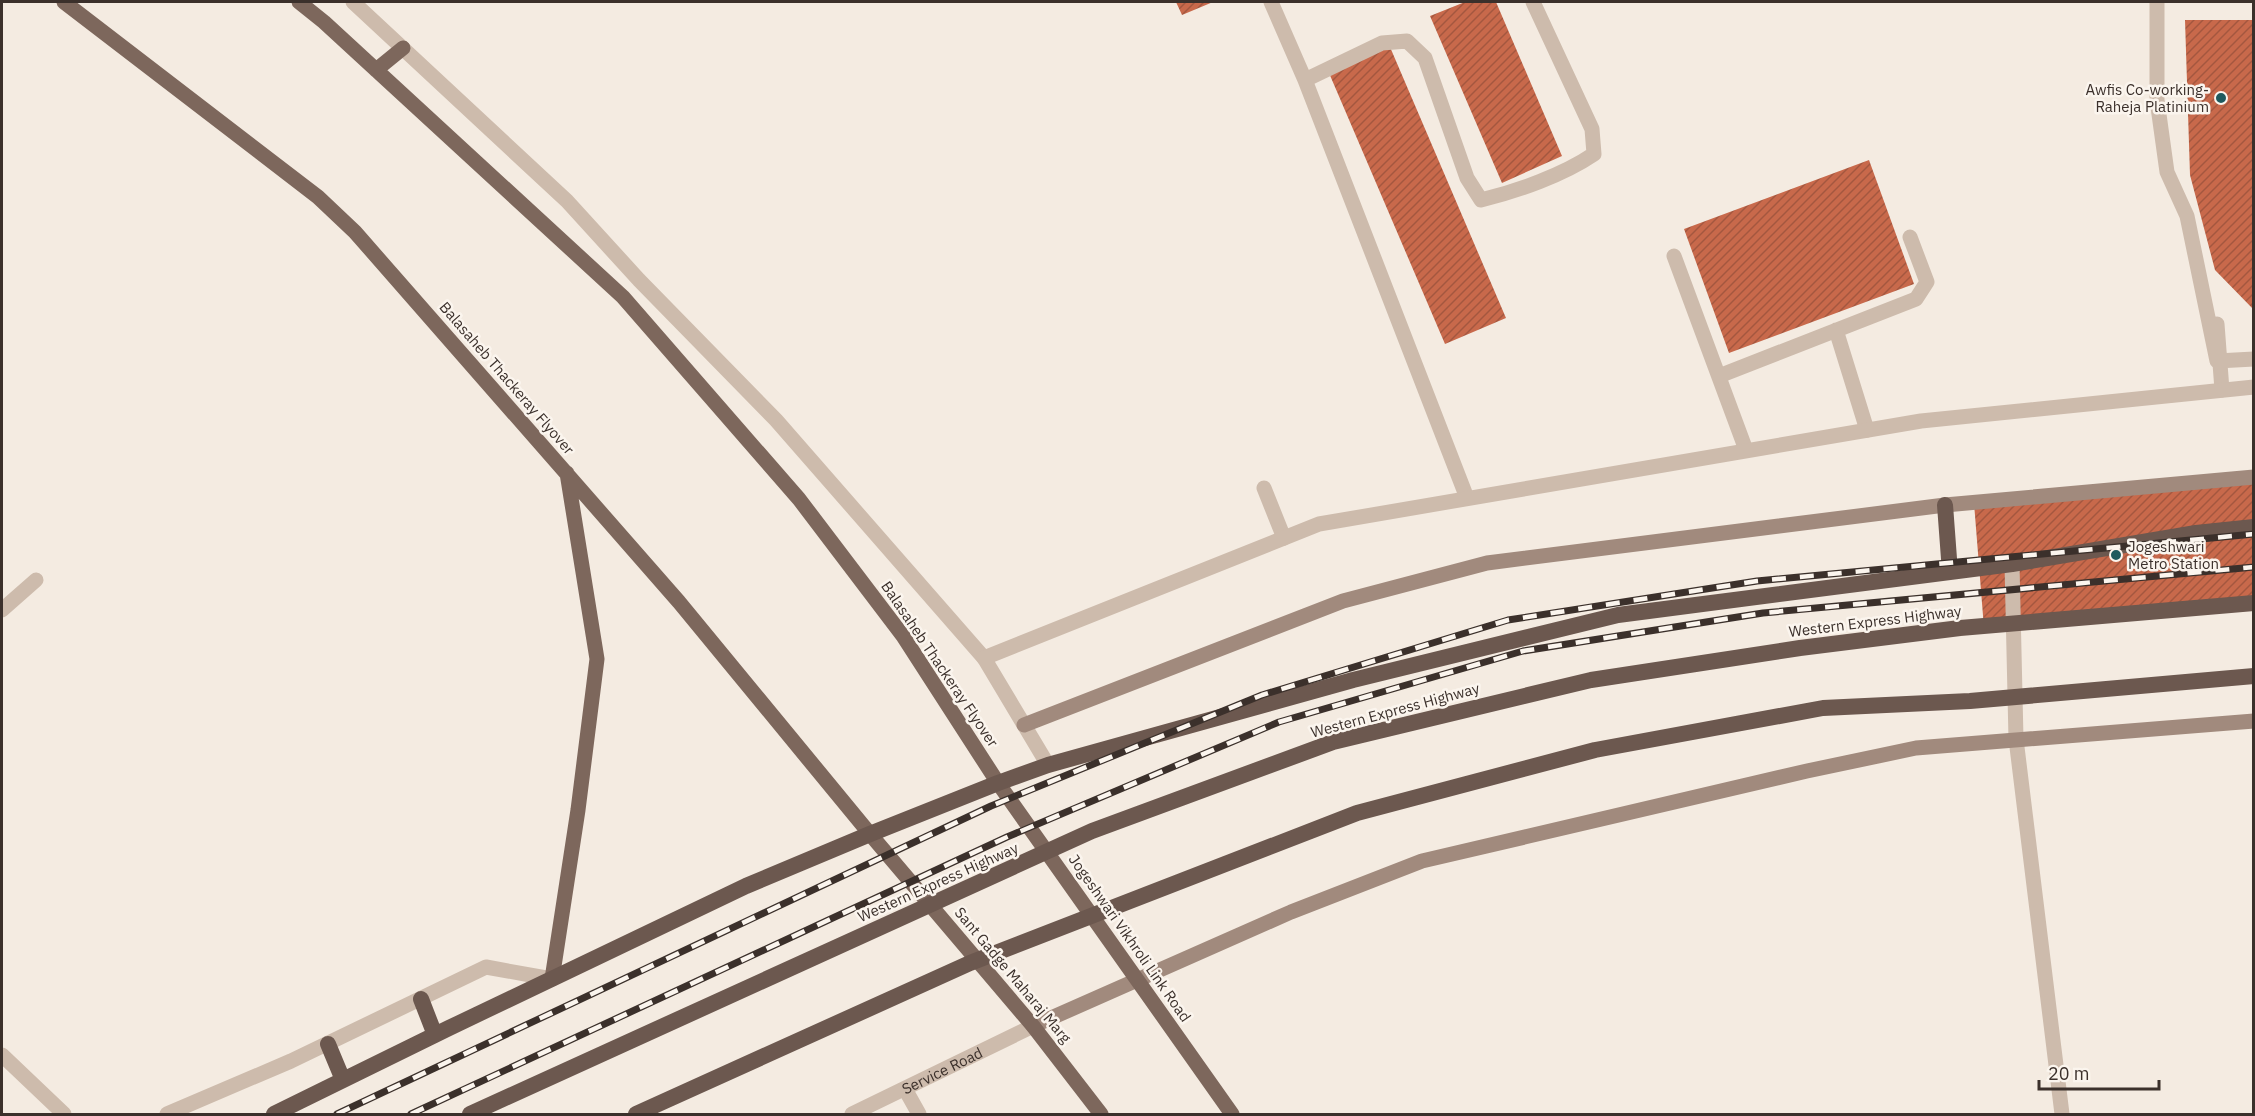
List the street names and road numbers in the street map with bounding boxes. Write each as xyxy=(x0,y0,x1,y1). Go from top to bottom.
street label: Balasaheb Thackeray Flyover xyxy=(435,298,579,459)
street label: Balasaheb Thackeray Flyover xyxy=(877,577,1003,751)
street label: Western Express Highway xyxy=(1788,601,1963,641)
street label: Western Express Highway xyxy=(1309,678,1482,742)
street label: Western Express Highway xyxy=(855,838,1022,926)
street label: Jogeshwari Vikhroli Link Road xyxy=(1065,851,1195,1025)
street label: Sant Gadge Maharaj Marg xyxy=(951,903,1075,1047)
street label: Service Road xyxy=(898,1043,985,1098)

